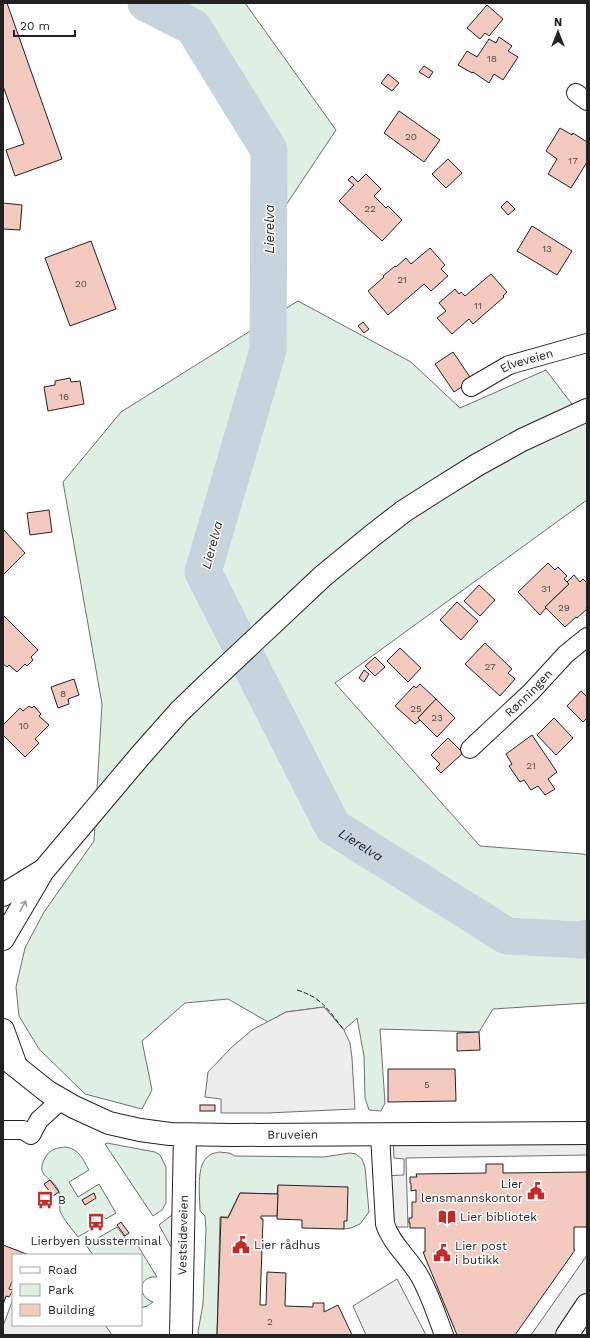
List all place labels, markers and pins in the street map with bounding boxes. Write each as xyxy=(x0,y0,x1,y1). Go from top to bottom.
place label: Lier lensmannskontor xyxy=(421,1177,523,1205)
public building icon: Lier lensmannskontor xyxy=(526,1181,546,1201)
bus stop icon: B xyxy=(35,1190,55,1210)
place label: B xyxy=(58,1193,66,1207)
library icon: Lier bibliotek xyxy=(437,1207,457,1227)
place label: Lier bibliotek xyxy=(460,1210,537,1224)
bus stop icon: Lierbyen bussterminal xyxy=(86,1212,106,1232)
place label: Lierbyen bussterminal xyxy=(30,1234,162,1248)
public building icon: Lier rådhus xyxy=(231,1235,251,1255)
place label: Lier rådhus xyxy=(254,1238,320,1252)
place label: Lier post i butikk xyxy=(455,1239,507,1267)
public building icon: Lier post i butikk xyxy=(432,1243,452,1263)

